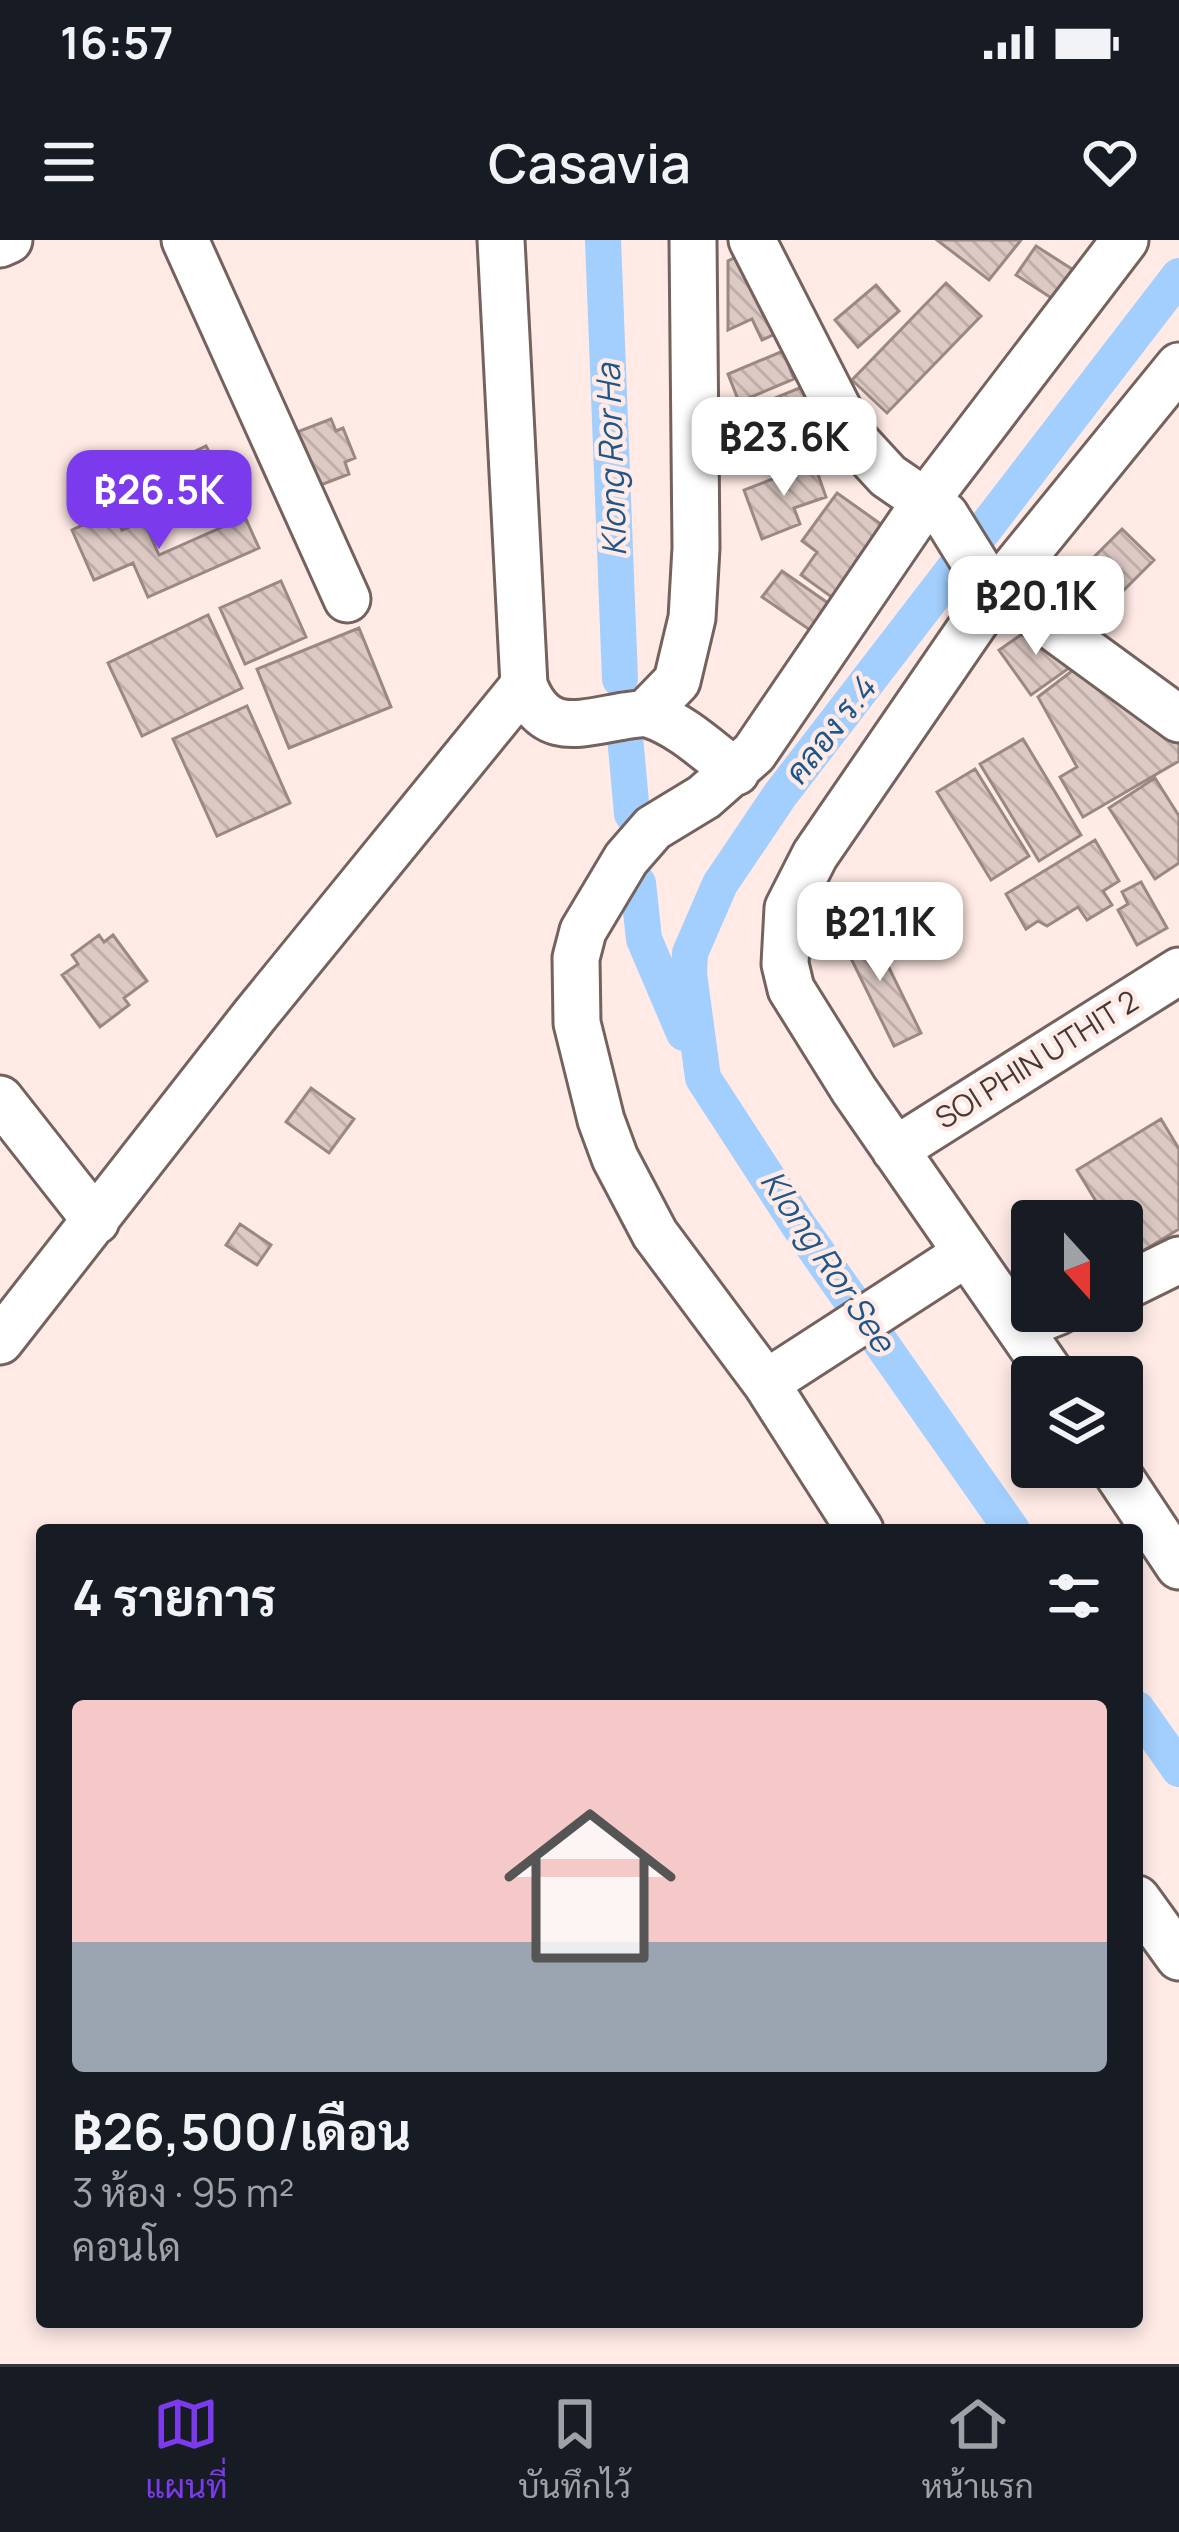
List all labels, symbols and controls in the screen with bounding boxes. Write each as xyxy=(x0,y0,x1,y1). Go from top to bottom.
text: 16:57 xyxy=(60,11,173,73)
text: Casavia xyxy=(488,125,691,199)
icon: menu xyxy=(36,129,102,195)
icon: heart xyxy=(1077,129,1143,195)
water label: Klong Ror Ha xyxy=(585,361,636,557)
pin: ฿23.6K xyxy=(686,397,882,499)
text: ฿23.6K xyxy=(719,409,849,463)
pin: ฿26.5K xyxy=(61,450,257,552)
text: ฿26.5K xyxy=(94,462,224,516)
pin: ฿20.1K xyxy=(938,556,1134,658)
text: ฿20.1K xyxy=(975,568,1097,622)
water label: คลอง ร.4 xyxy=(774,667,886,792)
pin: ฿21.1K xyxy=(782,882,978,984)
text: ฿21.1K xyxy=(824,894,936,948)
street label: SOI PHIN UTHIT 2 xyxy=(927,980,1145,1138)
water label: Klong Ror See xyxy=(751,1161,907,1362)
north arrow xyxy=(1011,1200,1143,1332)
map controls xyxy=(1011,1200,1143,1488)
button: layers xyxy=(1011,1356,1143,1488)
text: 4 รายการ xyxy=(72,1562,276,1631)
icon: filters xyxy=(1041,1563,1107,1629)
icon: home xyxy=(482,1778,698,1994)
text: ฿26,500/เดือน xyxy=(72,2096,411,2165)
text: 3 ห้อง · 95 m² xyxy=(72,2165,294,2219)
text: คอนโด xyxy=(72,2219,181,2273)
tab: แผนที่ xyxy=(145,2391,228,2508)
tab: บันทึกไว้ xyxy=(518,2391,631,2508)
tab: หน้าแรก xyxy=(922,2391,1034,2508)

